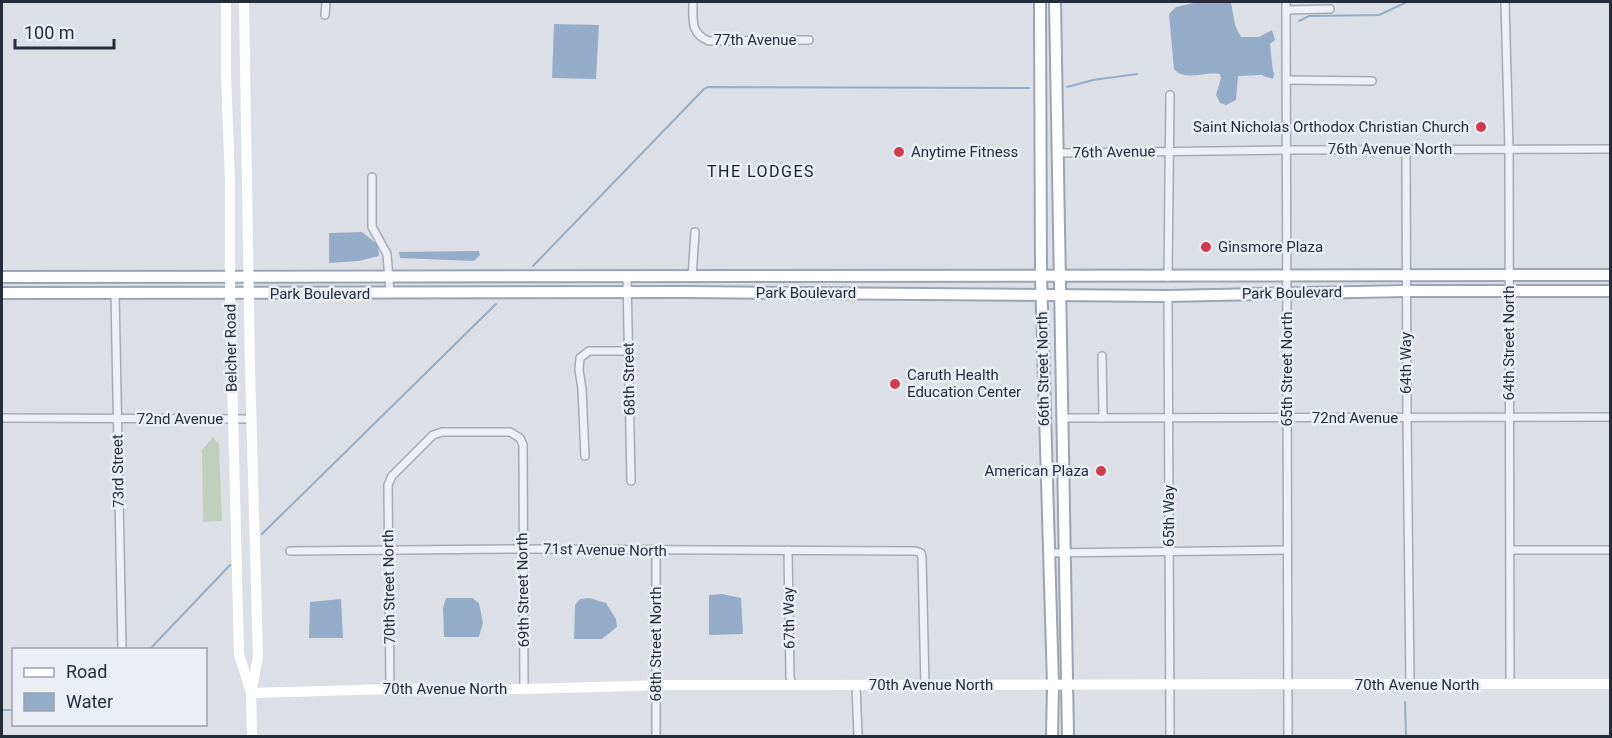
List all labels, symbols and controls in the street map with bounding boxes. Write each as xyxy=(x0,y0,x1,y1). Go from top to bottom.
scale bar xyxy=(15,12,114,50)
text: 100 m xyxy=(24,22,75,43)
street label: 77th Avenue xyxy=(714,31,796,49)
place label: Saint Nicholas Orthodox Christian Church xyxy=(1193,118,1469,136)
marker: Saint Nicholas Orthodox Christian Church xyxy=(1474,120,1488,134)
street label: 76th Avenue North xyxy=(1328,140,1452,158)
street label: 76th Avenue xyxy=(1072,142,1156,162)
place label: Anytime Fitness xyxy=(911,143,1018,161)
marker: Anytime Fitness xyxy=(892,145,906,159)
district label: THE LODGES xyxy=(707,162,815,181)
place label: Ginsmore Plaza xyxy=(1218,238,1323,256)
marker: Ginsmore Plaza xyxy=(1199,240,1213,254)
street label: Park Boulevard xyxy=(1242,283,1342,303)
street label: Park Boulevard xyxy=(756,284,856,302)
street label: Park Boulevard xyxy=(270,285,370,303)
street label: 64th Street North xyxy=(1500,286,1518,400)
street label: Belcher Road xyxy=(221,304,241,392)
street label: 66th Street North xyxy=(1033,311,1053,427)
street label: 65th Street North xyxy=(1278,312,1296,426)
street label: 64th Way xyxy=(1397,332,1415,394)
street label: 68th Street xyxy=(619,342,639,416)
place label: Caruth Health Education Center xyxy=(907,366,1021,401)
marker: Caruth Health Education Center xyxy=(888,377,902,391)
street label: 72nd Avenue xyxy=(1312,409,1398,427)
street label: 72nd Avenue xyxy=(137,410,223,428)
street label: 73rd Street xyxy=(108,434,128,508)
place label: American Plaza xyxy=(984,462,1089,480)
marker: American Plaza xyxy=(1094,464,1108,478)
street label: 65th Way xyxy=(1160,485,1178,547)
street label: 70th Street North xyxy=(379,529,399,645)
street label: 69th Street North xyxy=(513,532,533,648)
street label: 71st Avenue North xyxy=(543,540,667,560)
street label: 68th Street North xyxy=(647,587,665,701)
street label: 67th Way xyxy=(779,587,799,649)
legend xyxy=(12,648,207,726)
text: Road xyxy=(66,661,107,682)
street label: 70th Avenue North xyxy=(869,676,993,694)
street label: 70th Avenue North xyxy=(1355,676,1479,694)
street label: 70th Avenue North xyxy=(383,680,507,698)
text: Water xyxy=(66,691,113,712)

